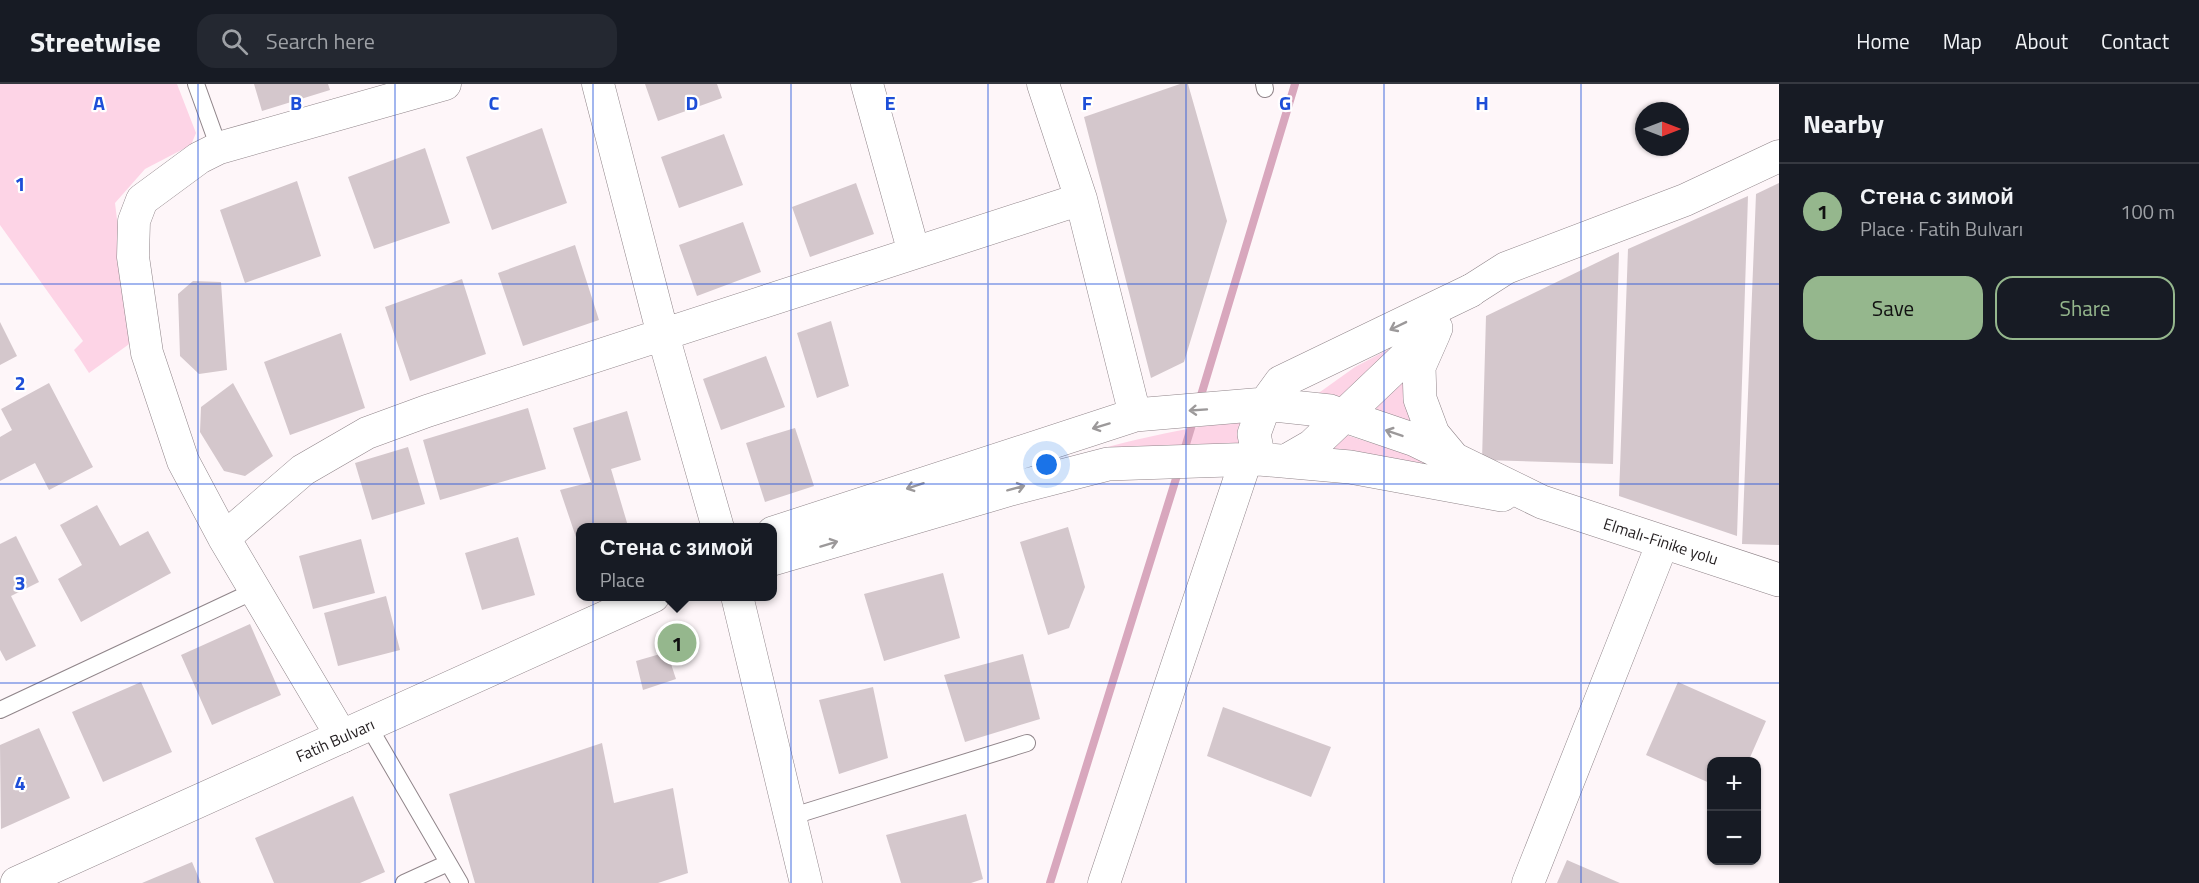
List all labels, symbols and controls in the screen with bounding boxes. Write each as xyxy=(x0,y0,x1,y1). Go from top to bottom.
search box xyxy=(197,14,617,68)
text: Streetwise xyxy=(30,20,161,63)
text: Search here xyxy=(266,24,375,58)
icon: search xyxy=(218,25,251,58)
text: Home xyxy=(1856,25,1910,57)
text: Map xyxy=(1943,25,1982,57)
text: About xyxy=(2015,25,2068,57)
text: Contact xyxy=(2101,25,2169,57)
text: A xyxy=(93,87,105,118)
text: B xyxy=(290,87,302,118)
text: C xyxy=(489,87,500,118)
text: D xyxy=(686,87,698,118)
text: E xyxy=(884,87,896,118)
text: F xyxy=(1082,87,1093,118)
text: G xyxy=(1279,87,1291,118)
text: H xyxy=(1475,87,1489,118)
north arrow xyxy=(1635,102,1689,156)
text: Nearby xyxy=(1803,104,1884,143)
text: 1 xyxy=(14,168,26,199)
text: Стена с зимой xyxy=(1860,179,2014,213)
text: 1 xyxy=(1817,196,1828,227)
text: 100 m xyxy=(2120,196,2175,227)
text: Place · Fatih Bulvarı xyxy=(1860,213,2023,244)
button: Save xyxy=(1803,276,1983,340)
button: Share xyxy=(1995,276,2175,340)
one-way arrow xyxy=(1390,320,1408,332)
text: 2 xyxy=(14,367,26,398)
one-way arrow xyxy=(1188,404,1208,415)
one-way arrow xyxy=(1092,421,1111,432)
one-way arrow xyxy=(1385,427,1404,438)
your location xyxy=(1032,450,1061,479)
one-way arrow xyxy=(906,481,925,492)
one-way arrow xyxy=(1006,482,1025,493)
street label: Elmalı-Finike yolu xyxy=(1600,511,1722,571)
popup xyxy=(576,523,777,601)
text: Стена с зимой xyxy=(600,530,753,564)
one-way arrow xyxy=(819,538,838,549)
text: Place xyxy=(600,564,645,595)
text: 3 xyxy=(14,567,26,598)
pin: 1 xyxy=(658,620,696,666)
street label: Fatih Bulvarı xyxy=(292,712,378,768)
map controls xyxy=(1707,757,1761,865)
button: + xyxy=(1707,757,1761,811)
text: 4 xyxy=(14,767,26,798)
button: − xyxy=(1707,811,1761,865)

